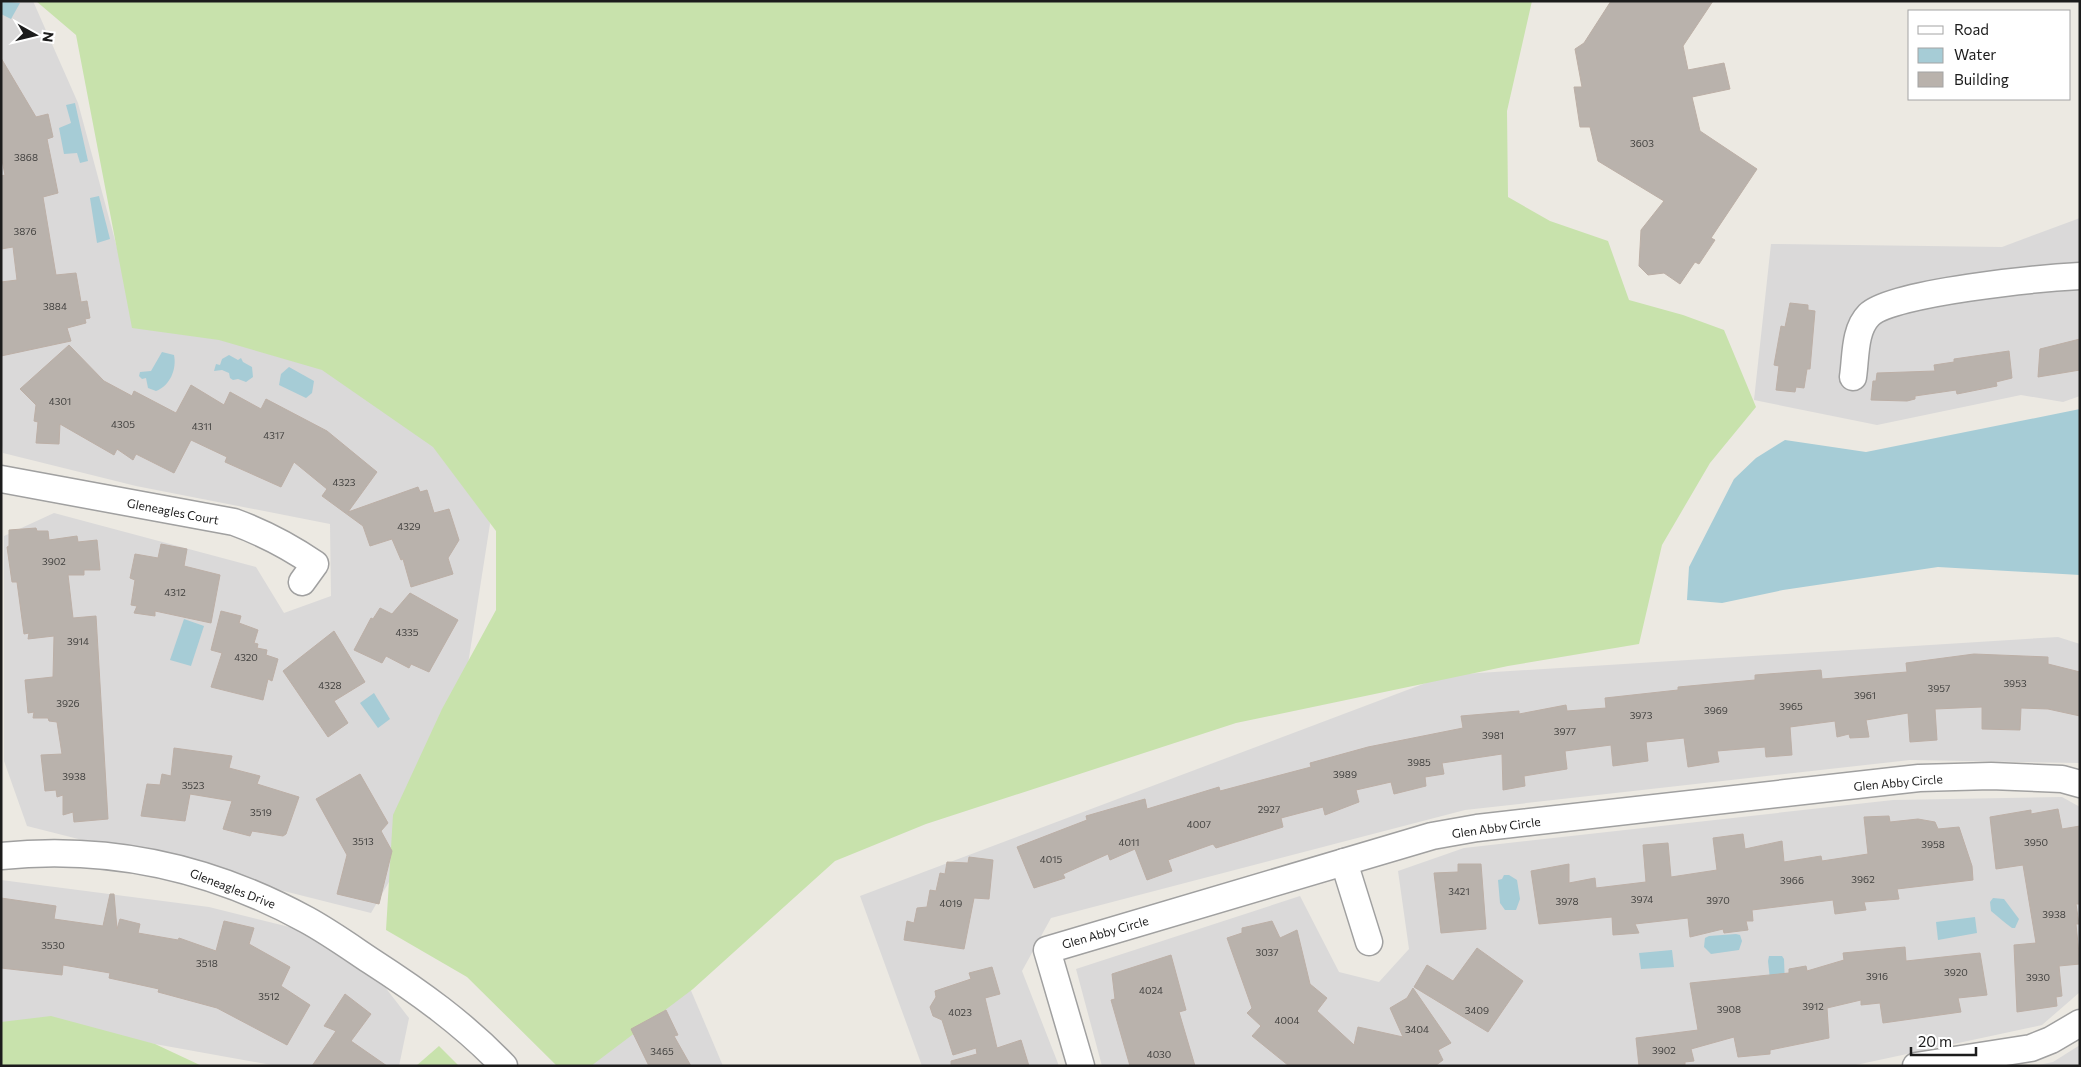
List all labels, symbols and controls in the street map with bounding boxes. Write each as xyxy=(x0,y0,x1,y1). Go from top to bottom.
north arrow xyxy=(10,10,60,60)
legend xyxy=(1908,10,2071,100)
text: Road xyxy=(1954,20,1989,38)
text: N xyxy=(39,30,58,43)
text: Water xyxy=(1954,45,1996,63)
text: Building xyxy=(1954,70,2009,88)
house number: 3603 xyxy=(1630,137,1654,149)
house number: 3868 xyxy=(14,151,38,163)
house number: 3876 xyxy=(13,225,37,237)
house number: 3884 xyxy=(43,300,67,312)
house number: 4301 xyxy=(49,395,71,407)
house number: 4305 xyxy=(111,418,135,430)
house number: 4311 xyxy=(192,420,212,432)
house number: 4317 xyxy=(263,429,285,441)
house number: 4323 xyxy=(333,476,356,488)
street label: Gleneagles Court xyxy=(126,495,220,527)
house number: 4329 xyxy=(397,520,421,532)
house number: 3902 xyxy=(42,555,66,567)
house number: 4312 xyxy=(164,586,186,598)
house number: 4335 xyxy=(395,626,419,638)
house number: 3914 xyxy=(67,635,89,647)
house number: 4320 xyxy=(234,651,258,663)
house number: 3953 xyxy=(2003,677,2027,689)
house number: 4328 xyxy=(318,679,342,691)
house number: 3957 xyxy=(1928,682,1950,694)
house number: 3961 xyxy=(1854,689,1876,701)
house number: 3926 xyxy=(56,697,80,709)
house number: 3965 xyxy=(1779,700,1803,712)
house number: 3969 xyxy=(1704,704,1728,716)
house number: 3973 xyxy=(1630,709,1653,721)
house number: 3977 xyxy=(1554,725,1576,737)
house number: 3981 xyxy=(1482,729,1504,741)
house number: 3985 xyxy=(1407,756,1431,768)
house number: 3989 xyxy=(1333,768,1357,780)
house number: 3938 xyxy=(62,770,86,782)
street label: Glen Abby Circle xyxy=(1853,771,1943,793)
house number: 3523 xyxy=(182,779,205,791)
house number: 2927 xyxy=(1258,803,1280,815)
house number: 3519 xyxy=(250,806,272,818)
street label: Glen Abby Circle xyxy=(1451,814,1541,840)
house number: 4007 xyxy=(1187,818,1211,830)
house number: 3513 xyxy=(352,835,374,847)
house number: 4011 xyxy=(1118,836,1140,848)
house number: 3950 xyxy=(2024,836,2048,848)
house number: 3958 xyxy=(1921,838,1945,850)
house number: 4015 xyxy=(1040,853,1063,865)
street label: Gleneagles Drive xyxy=(188,865,278,911)
house number: 3962 xyxy=(1851,873,1875,885)
house number: 3966 xyxy=(1780,874,1804,886)
house number: 3421 xyxy=(1448,885,1470,897)
house number: 3974 xyxy=(1631,893,1653,905)
house number: 3970 xyxy=(1706,894,1730,906)
house number: 3978 xyxy=(1555,895,1579,907)
house number: 4019 xyxy=(940,897,962,909)
house number: 3938 xyxy=(2042,908,2066,920)
street label: Glen Abby Circle xyxy=(1060,913,1150,951)
house number: 3530 xyxy=(41,939,65,951)
house number: 3037 xyxy=(1255,946,1279,958)
house number: 3518 xyxy=(196,957,218,969)
house number: 3920 xyxy=(1944,966,1968,978)
house number: 3916 xyxy=(1866,970,1888,982)
house number: 3930 xyxy=(2026,971,2050,983)
house number: 4024 xyxy=(1139,984,1163,996)
house number: 3512 xyxy=(258,990,280,1002)
house number: 3912 xyxy=(1802,1000,1824,1012)
house number: 3908 xyxy=(1717,1003,1741,1015)
house number: 3409 xyxy=(1465,1004,1489,1016)
house number: 4023 xyxy=(948,1006,972,1018)
house number: 4004 xyxy=(1274,1014,1300,1026)
house number: 3404 xyxy=(1405,1023,1429,1035)
scale bar xyxy=(1911,1024,1976,1056)
text: 20 m xyxy=(1918,1032,1952,1050)
house number: 3902 xyxy=(1652,1044,1676,1056)
house number: 3465 xyxy=(650,1045,674,1057)
house number: 4030 xyxy=(1147,1048,1171,1060)

